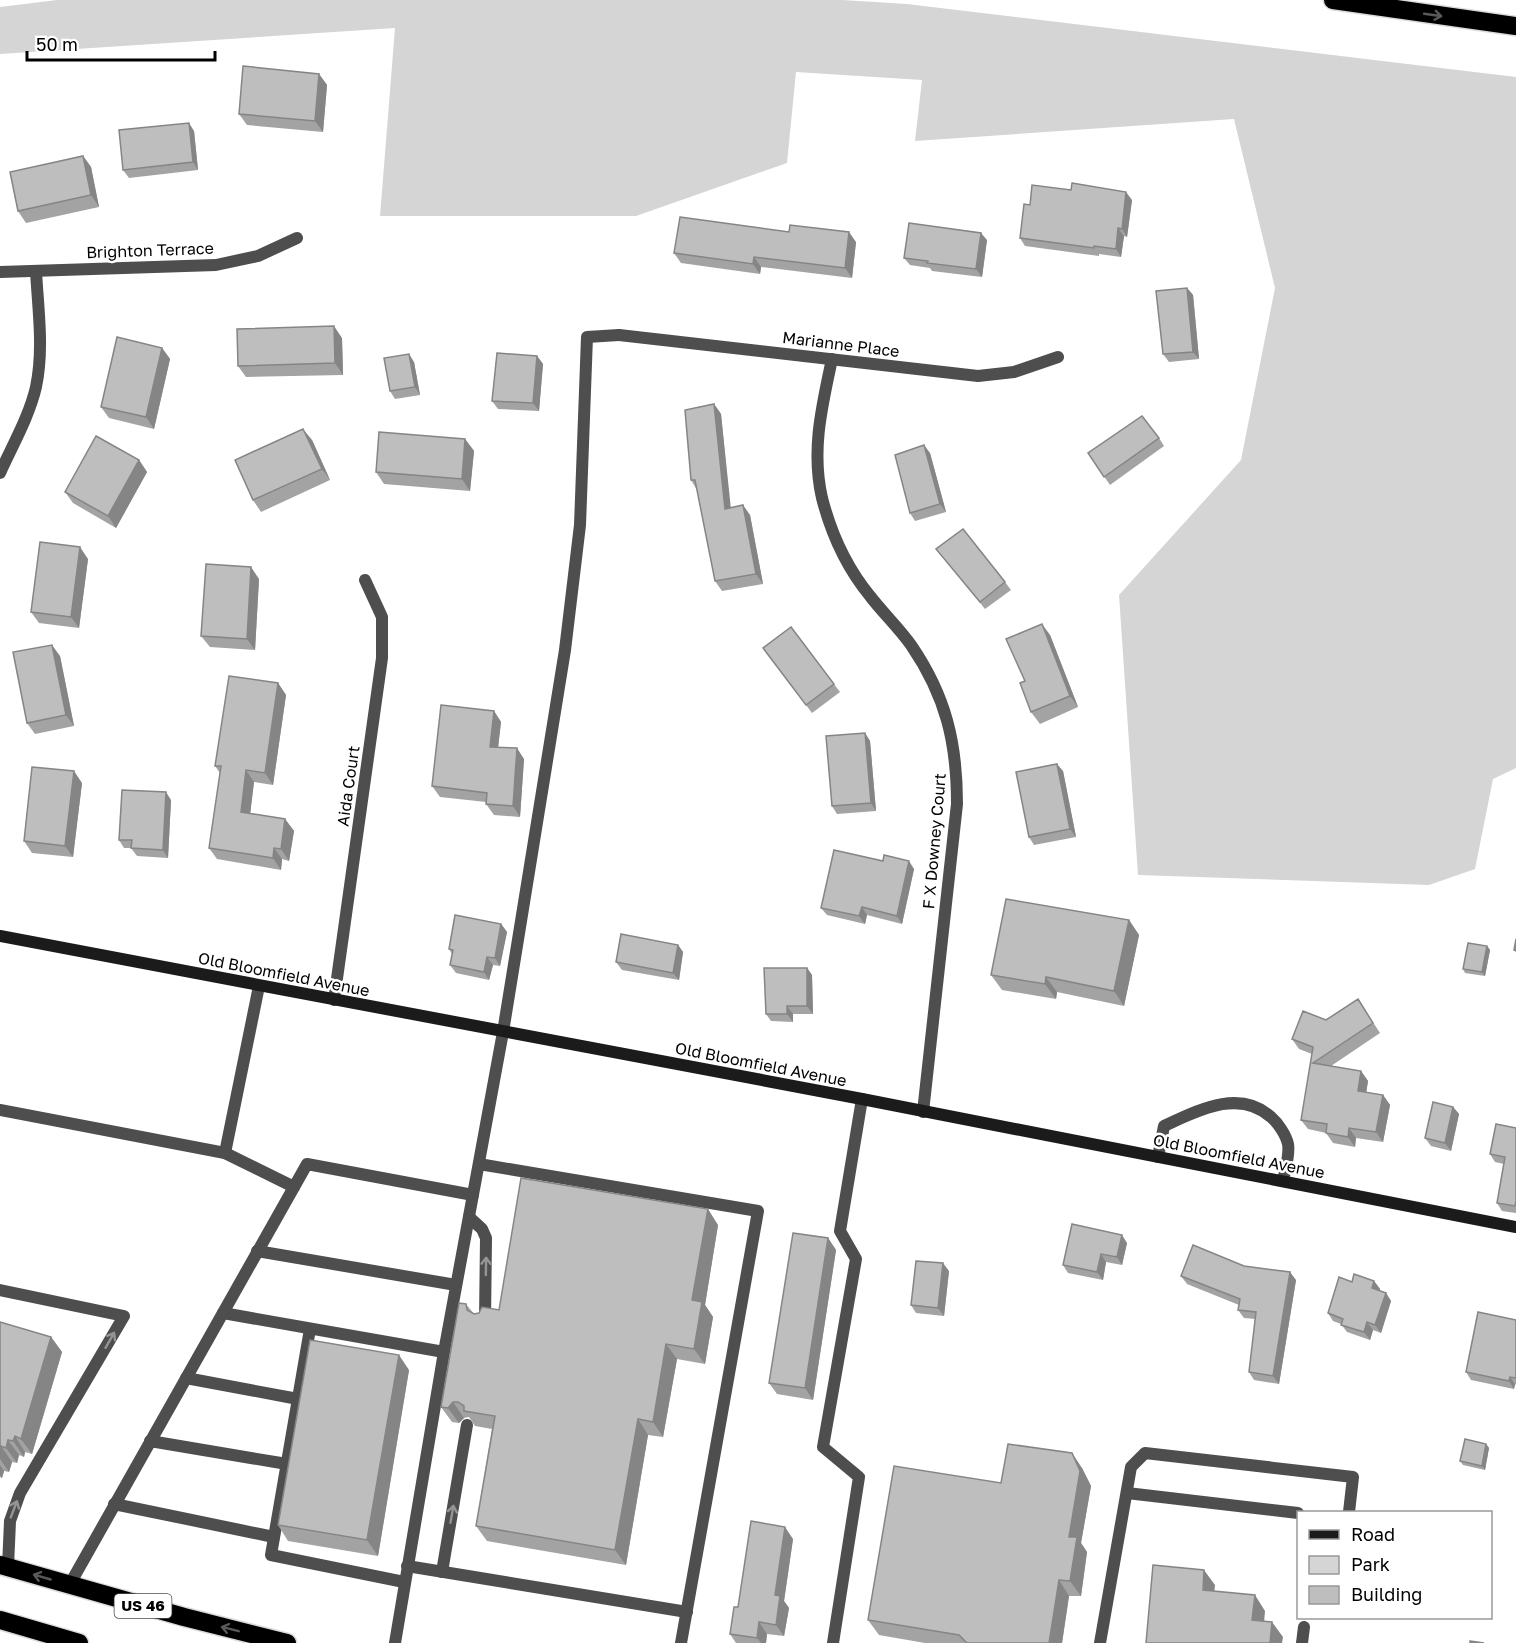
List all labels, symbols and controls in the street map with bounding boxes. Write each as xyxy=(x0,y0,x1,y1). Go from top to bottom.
one-way arrow xyxy=(1422,9,1442,20)
scale bar xyxy=(27,24,214,62)
text: 50 m xyxy=(36,33,78,55)
street label: Brighton Terrace xyxy=(86,238,214,262)
street label: Marianne Place xyxy=(781,327,901,361)
street label: Aida Court xyxy=(332,744,364,828)
street label: F X Downey Court xyxy=(918,772,950,910)
street label: Old Bloomfield Avenue xyxy=(197,948,371,1000)
street label: Old Bloomfield Avenue xyxy=(674,1038,848,1090)
street label: Old Bloomfield Avenue xyxy=(1152,1130,1326,1182)
one-way arrow xyxy=(480,1256,492,1276)
one-way arrow xyxy=(105,1332,117,1349)
one-way arrow xyxy=(9,1501,20,1519)
one-way arrow xyxy=(447,1505,458,1525)
legend xyxy=(1297,1511,1492,1619)
text: Road xyxy=(1351,1523,1395,1545)
text: Park xyxy=(1351,1553,1390,1575)
one-way arrow xyxy=(33,1570,52,1582)
text: Building xyxy=(1351,1583,1422,1605)
road number: US 46 xyxy=(114,1594,172,1618)
one-way arrow xyxy=(221,1622,240,1634)

